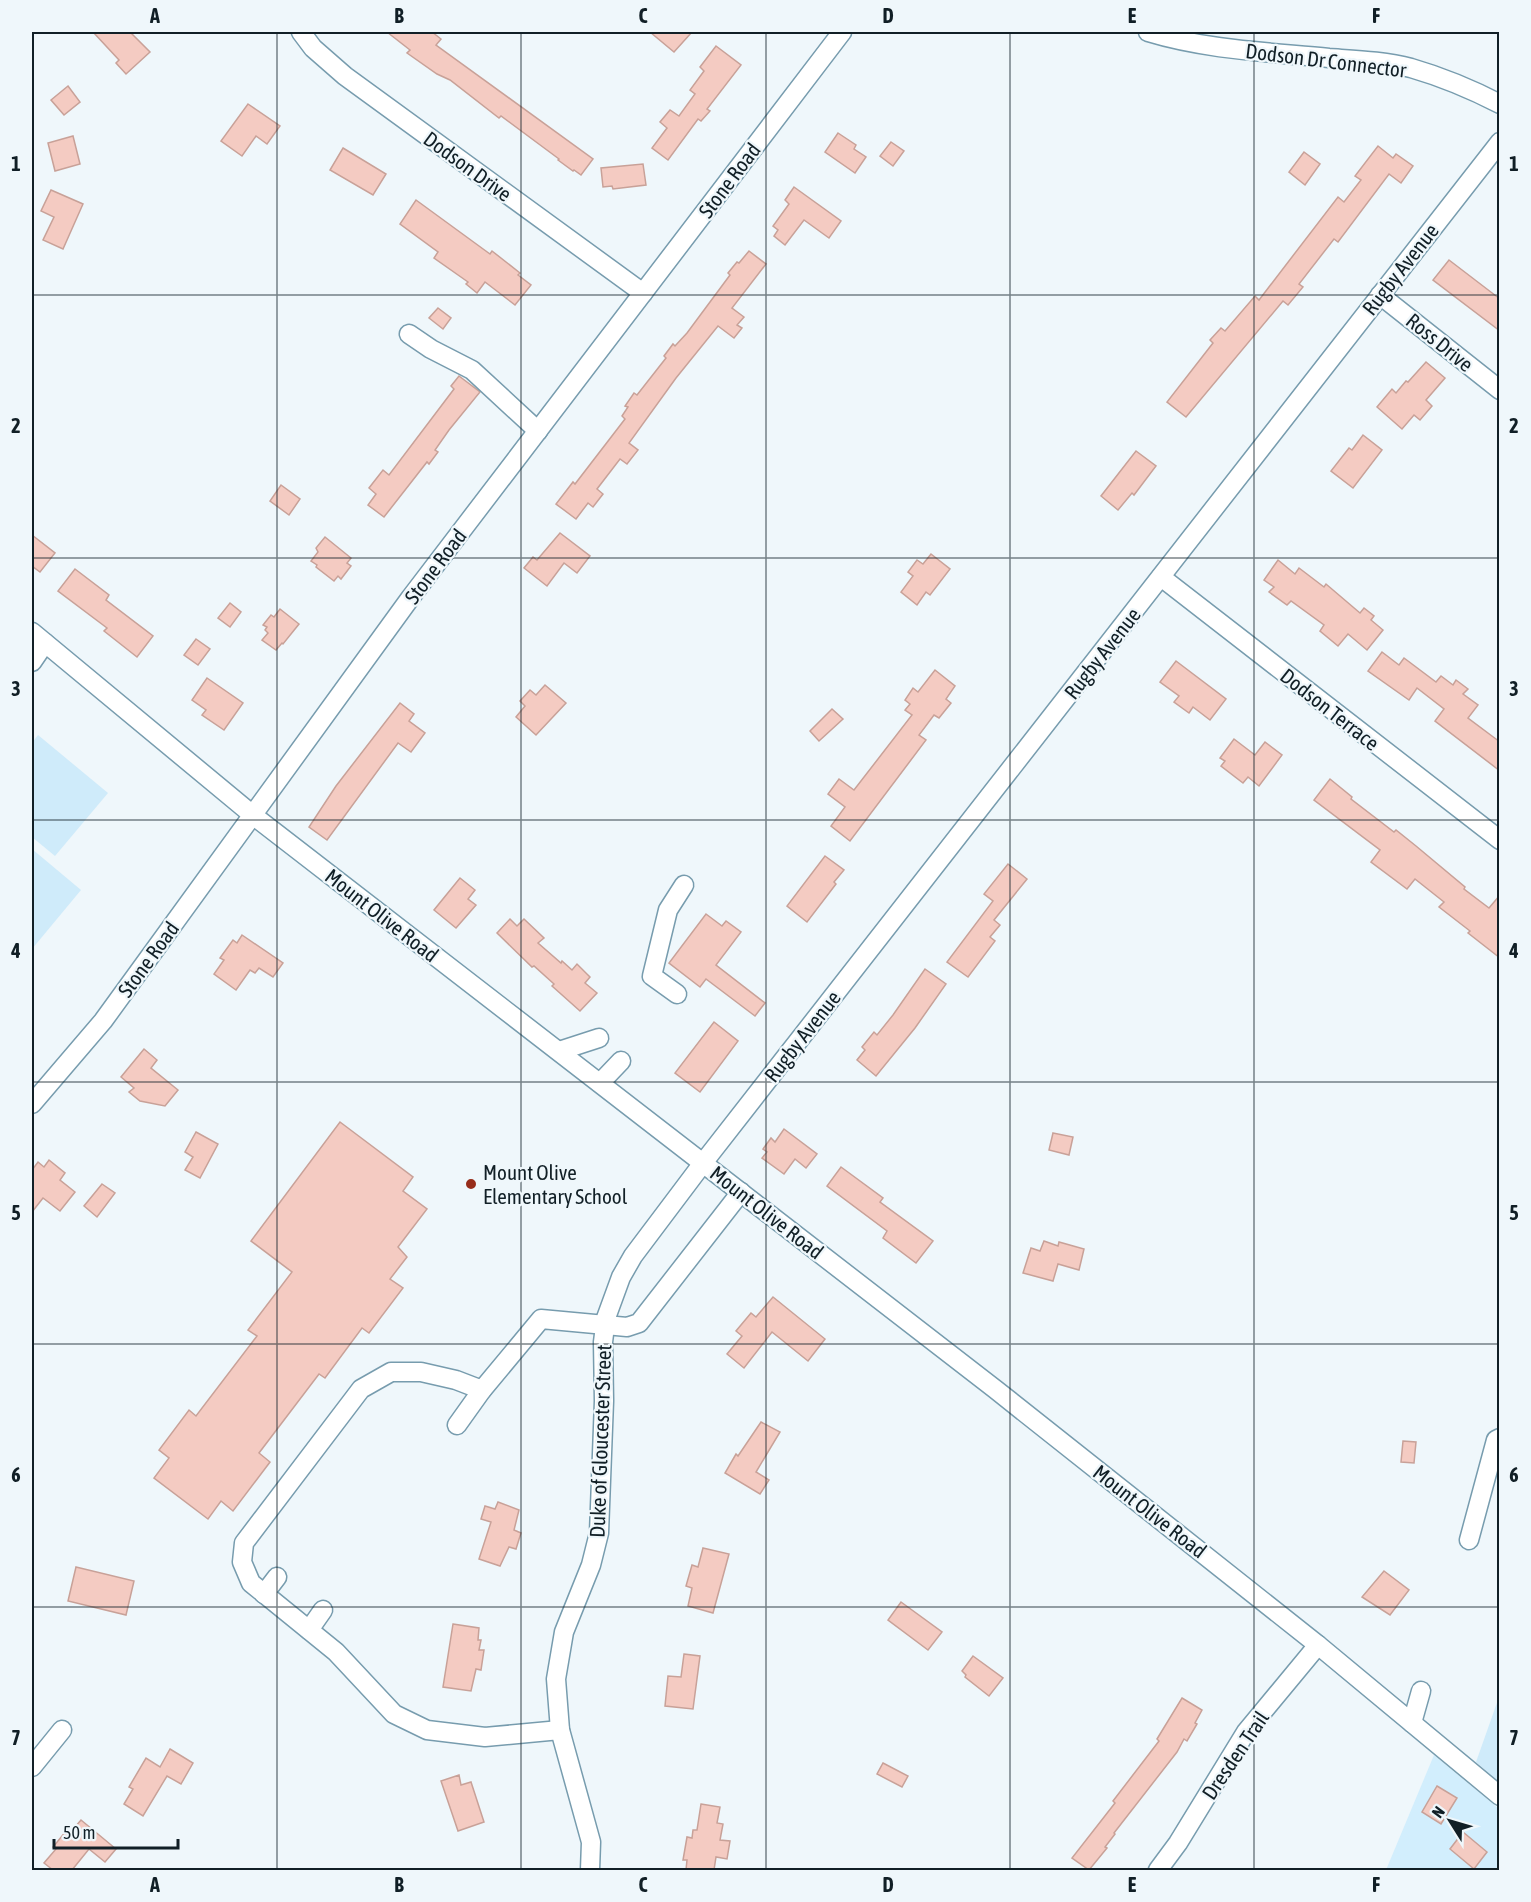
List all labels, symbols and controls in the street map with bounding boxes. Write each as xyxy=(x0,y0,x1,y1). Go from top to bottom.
text: A xyxy=(149,4,160,27)
text: B xyxy=(394,4,404,27)
text: C xyxy=(639,4,648,27)
text: D xyxy=(882,4,894,27)
text: E xyxy=(1128,4,1137,27)
text: F xyxy=(1372,4,1380,27)
street label: Dodson Dr Connector xyxy=(1244,38,1408,82)
street label: Dodson Drive xyxy=(419,126,517,206)
street label: Stone Road xyxy=(693,138,765,222)
text: 1 xyxy=(11,152,21,175)
text: 1 xyxy=(1509,152,1519,175)
street label: Rugby Avenue xyxy=(1357,219,1443,319)
street label: Ross Drive xyxy=(1402,308,1478,376)
text: 2 xyxy=(11,414,21,437)
text: 2 xyxy=(1509,414,1519,437)
street label: Stone Road xyxy=(399,524,471,608)
street label: Rugby Avenue xyxy=(1059,603,1145,703)
street label: Dodson Terrace xyxy=(1276,663,1384,755)
text: 3 xyxy=(11,677,21,700)
text: 3 xyxy=(1509,677,1519,700)
street label: Mount Olive Road xyxy=(321,863,443,967)
street label: Stone Road xyxy=(113,917,183,1001)
text: 4 xyxy=(10,939,21,962)
text: 4 xyxy=(1508,939,1519,962)
street label: Rugby Avenue xyxy=(759,986,845,1086)
place label: Mount Olive Elementary School xyxy=(483,1160,628,1208)
street label: Mount Olive Road xyxy=(706,1160,828,1264)
marker: Mount Olive Elementary School xyxy=(464,1177,478,1191)
text: 5 xyxy=(11,1201,21,1224)
text: 5 xyxy=(1509,1201,1519,1224)
street label: Duke of Gloucester Street xyxy=(585,1344,615,1538)
street label: Mount Olive Road xyxy=(1089,1459,1211,1563)
text: 6 xyxy=(11,1463,21,1486)
text: 6 xyxy=(1509,1463,1519,1486)
street label: Dresden Trail xyxy=(1197,1706,1274,1804)
text: 7 xyxy=(11,1726,21,1749)
text: 7 xyxy=(1509,1726,1519,1749)
north arrow xyxy=(1420,1791,1480,1851)
text: N xyxy=(1428,1803,1448,1821)
scale bar xyxy=(54,1812,178,1850)
text: 50 m xyxy=(63,1822,95,1843)
text: A xyxy=(149,1873,160,1896)
text: B xyxy=(394,1873,404,1896)
text: C xyxy=(639,1873,648,1896)
text: D xyxy=(882,1873,894,1896)
text: E xyxy=(1128,1873,1137,1896)
text: F xyxy=(1372,1873,1380,1896)

